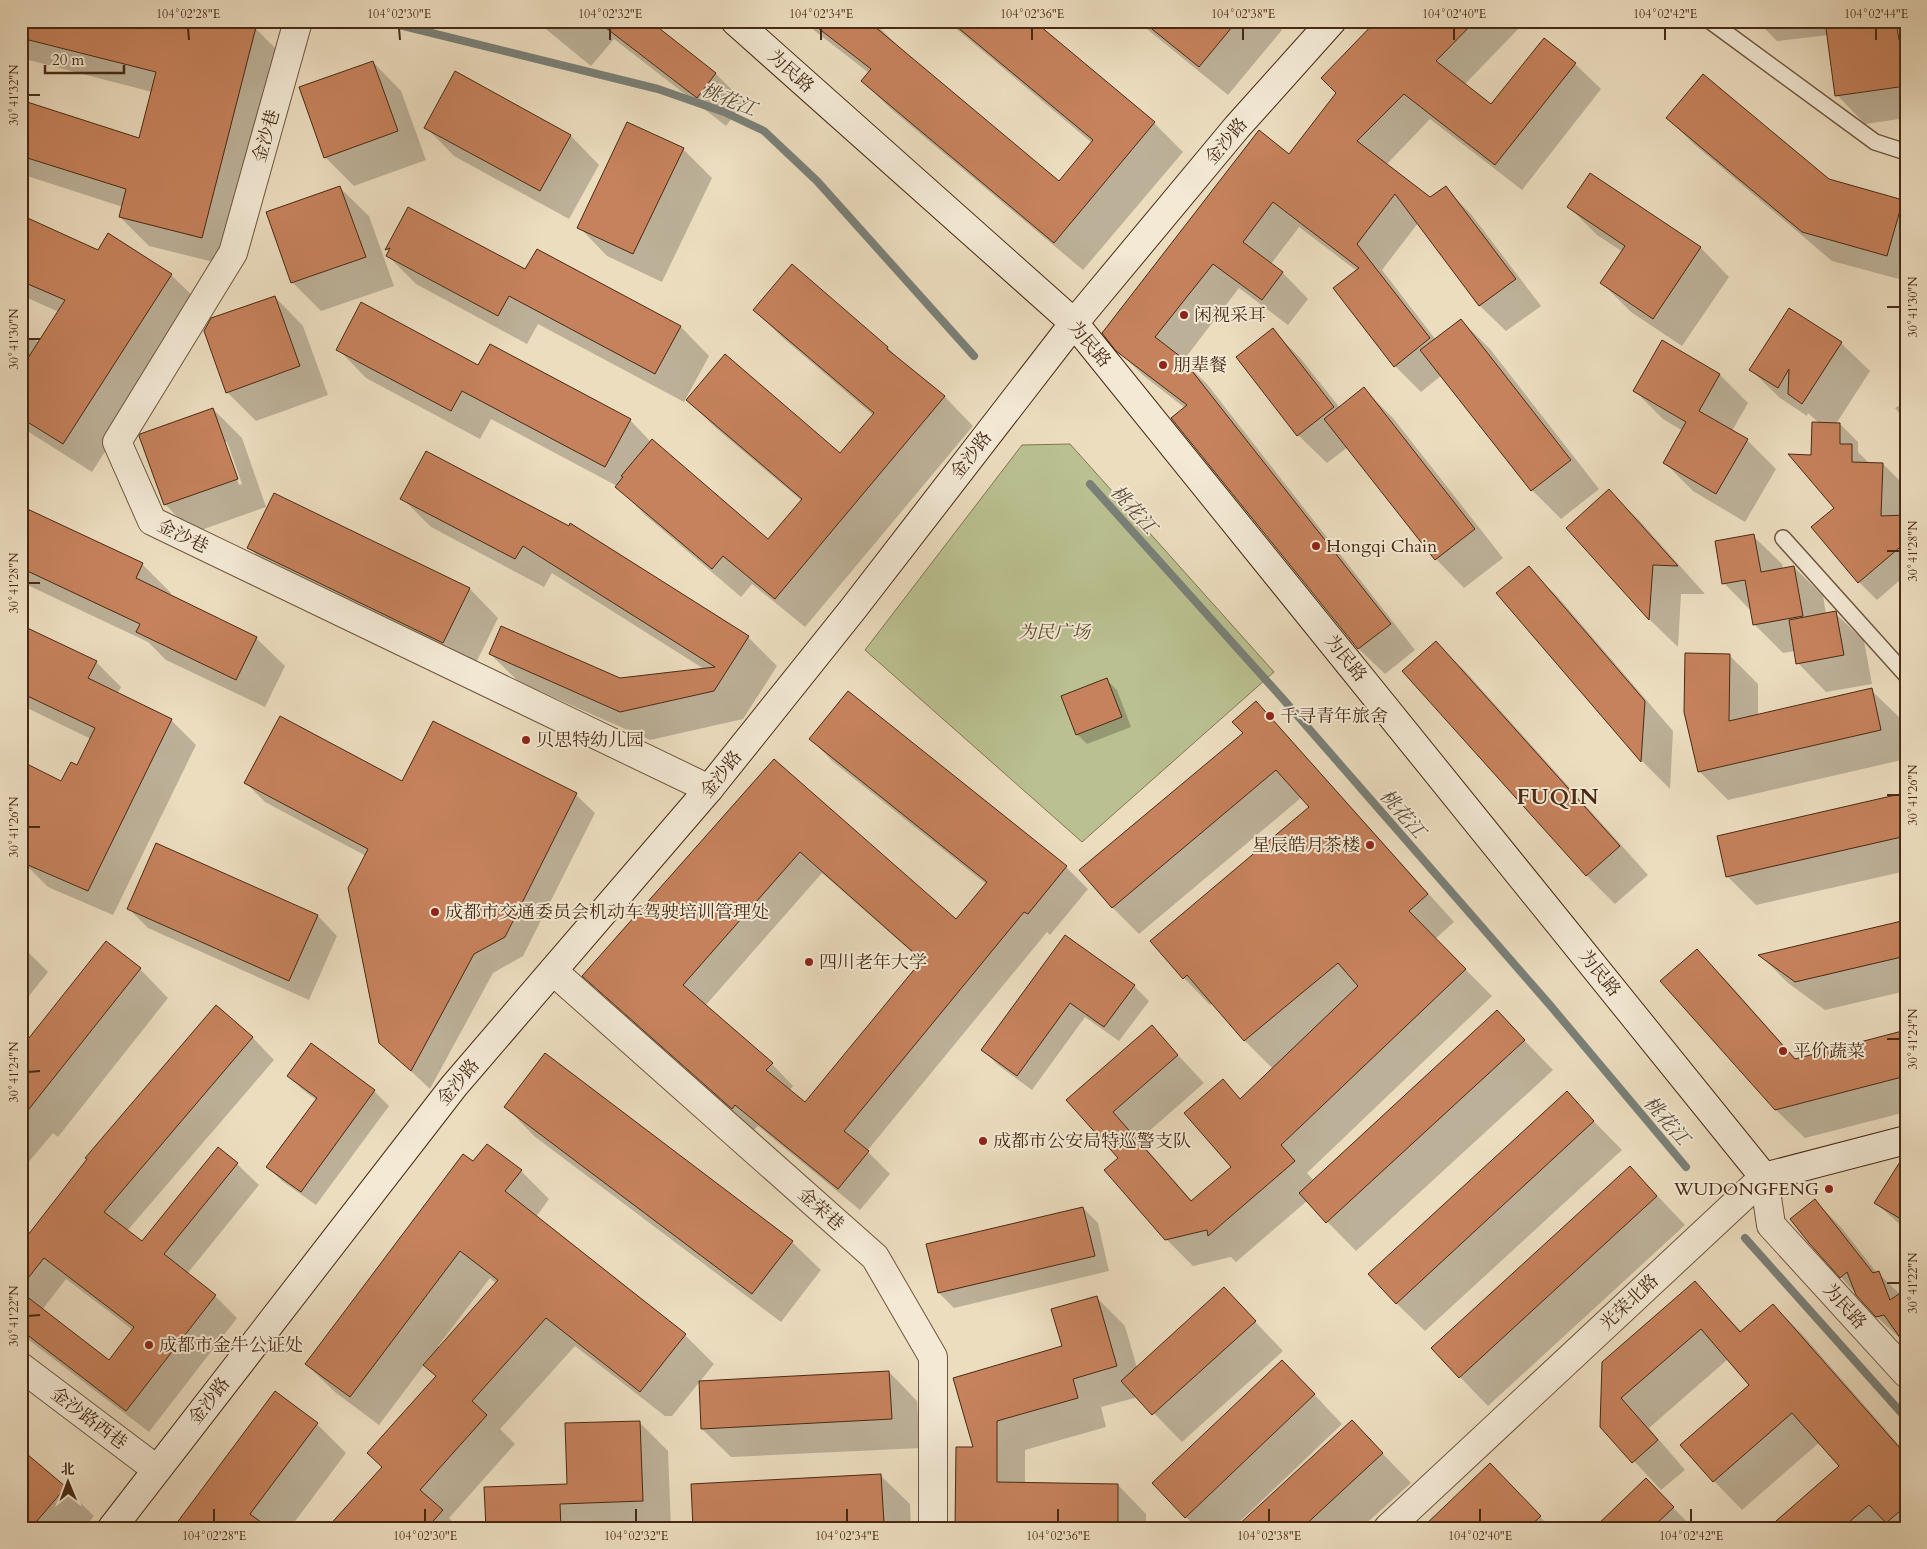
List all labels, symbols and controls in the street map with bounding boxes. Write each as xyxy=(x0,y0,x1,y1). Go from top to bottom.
text: 104°02'28"E xyxy=(156,6,220,22)
text: 104°02'30"E xyxy=(367,6,431,22)
text: 104°02'32"E xyxy=(578,6,642,22)
text: 104°02'34"E xyxy=(789,6,853,22)
text: 104°02'36"E xyxy=(1000,6,1064,22)
text: 104°02'38"E xyxy=(1211,6,1275,22)
text: 104°02'40"E xyxy=(1422,6,1486,22)
text: 104°02'42"E xyxy=(1633,6,1697,22)
text: 104°02'44"E xyxy=(1844,6,1908,22)
scale bar xyxy=(45,42,124,74)
street label: 为民路 xyxy=(762,44,819,99)
text: 20 m xyxy=(52,50,84,70)
text: 30°41'32"N xyxy=(6,64,22,125)
water label: 桃花江 xyxy=(697,77,763,124)
street label: 金沙巷 xyxy=(247,107,286,166)
street label: 金沙路 xyxy=(1199,113,1253,170)
text: 30°41'30"N xyxy=(1905,276,1921,337)
place label: 闲视采耳 xyxy=(1194,303,1266,328)
text: 30°41'30"N xyxy=(6,308,22,369)
marker: 闲视采耳 xyxy=(1178,309,1190,321)
street label: 为民路 xyxy=(1063,316,1117,373)
place label: 朋辈餐 xyxy=(1173,353,1227,378)
marker: 朋辈餐 xyxy=(1157,359,1169,371)
street label: 金沙路 xyxy=(945,426,998,484)
water label: 桃花江 xyxy=(1105,480,1164,542)
street label: 金沙巷 xyxy=(153,513,213,560)
text: 30°41'28"N xyxy=(1905,520,1921,581)
place label: Hongqi Chain xyxy=(1326,534,1438,559)
marker: Hongqi Chain xyxy=(1310,540,1322,552)
text: 30°41'28"N xyxy=(6,552,22,613)
park label: 为民广场 xyxy=(1018,620,1092,645)
street label: 为民路 xyxy=(1319,629,1372,687)
place label: 千寻青年旅舍 xyxy=(1280,704,1388,729)
marker: 千寻青年旅舍 xyxy=(1264,710,1276,722)
place label: 贝思特幼儿园 xyxy=(536,728,644,753)
marker: 贝思特幼儿园 xyxy=(520,734,532,746)
street label: 金沙路 xyxy=(695,745,748,803)
text: 30°41'26"N xyxy=(1905,764,1921,825)
district label: FUQIN xyxy=(1516,782,1600,812)
water label: 桃花江 xyxy=(1374,784,1433,846)
text: 30°41'26"N xyxy=(6,796,22,857)
place label: 星辰皓月茶楼 xyxy=(1252,833,1360,858)
marker: 星辰皓月茶楼 xyxy=(1364,839,1376,851)
place label: 成都市交通委员会机动车驾驶培训管理处 xyxy=(445,900,769,925)
marker: 成都市交通委员会机动车驾驶培训管理处 xyxy=(429,906,441,918)
street label: 为民路 xyxy=(1573,944,1626,1002)
place label: 四川老年大学 xyxy=(819,950,927,975)
marker: 四川老年大学 xyxy=(803,956,815,968)
text: 30°41'24"N xyxy=(1905,1008,1921,1069)
place label: 平价蔬菜 xyxy=(1793,1039,1865,1064)
text: 30°41'24"N xyxy=(6,1041,22,1102)
marker: 平价蔬菜 xyxy=(1777,1045,1789,1057)
street label: 金沙路 xyxy=(431,1054,485,1111)
water label: 桃花江 xyxy=(1638,1091,1697,1153)
place label: 成都市公安局特巡警支队 xyxy=(993,1129,1191,1154)
marker: 成都市公安局特巡警支队 xyxy=(977,1135,989,1147)
place label: WUDONGFENG xyxy=(1673,1177,1819,1202)
street label: 金荣巷 xyxy=(792,1182,849,1237)
marker: WUDONGFENG xyxy=(1823,1183,1835,1195)
text: 30°41'22"N xyxy=(1905,1252,1921,1313)
street label: 光荣北路 xyxy=(1594,1269,1664,1336)
street label: 为民路 xyxy=(1817,1278,1872,1335)
text: 30°41'22"N xyxy=(6,1285,22,1346)
place label: 成都市金牛公证处 xyxy=(159,1333,303,1358)
marker: 成都市金牛公证处 xyxy=(143,1339,155,1351)
street label: 金沙路 xyxy=(183,1372,236,1430)
street label: 金沙路西巷 xyxy=(45,1381,132,1455)
north arrow xyxy=(42,1456,92,1506)
text: 北 xyxy=(61,1460,75,1479)
text: 104°02'28"E xyxy=(182,1528,246,1544)
text: 104°02'30"E xyxy=(393,1528,457,1544)
text: 104°02'32"E xyxy=(604,1528,668,1544)
text: 104°02'34"E xyxy=(815,1528,879,1544)
text: 104°02'36"E xyxy=(1026,1528,1090,1544)
text: 104°02'38"E xyxy=(1237,1528,1301,1544)
text: 104°02'40"E xyxy=(1448,1528,1512,1544)
text: 104°02'42"E xyxy=(1659,1528,1723,1544)

